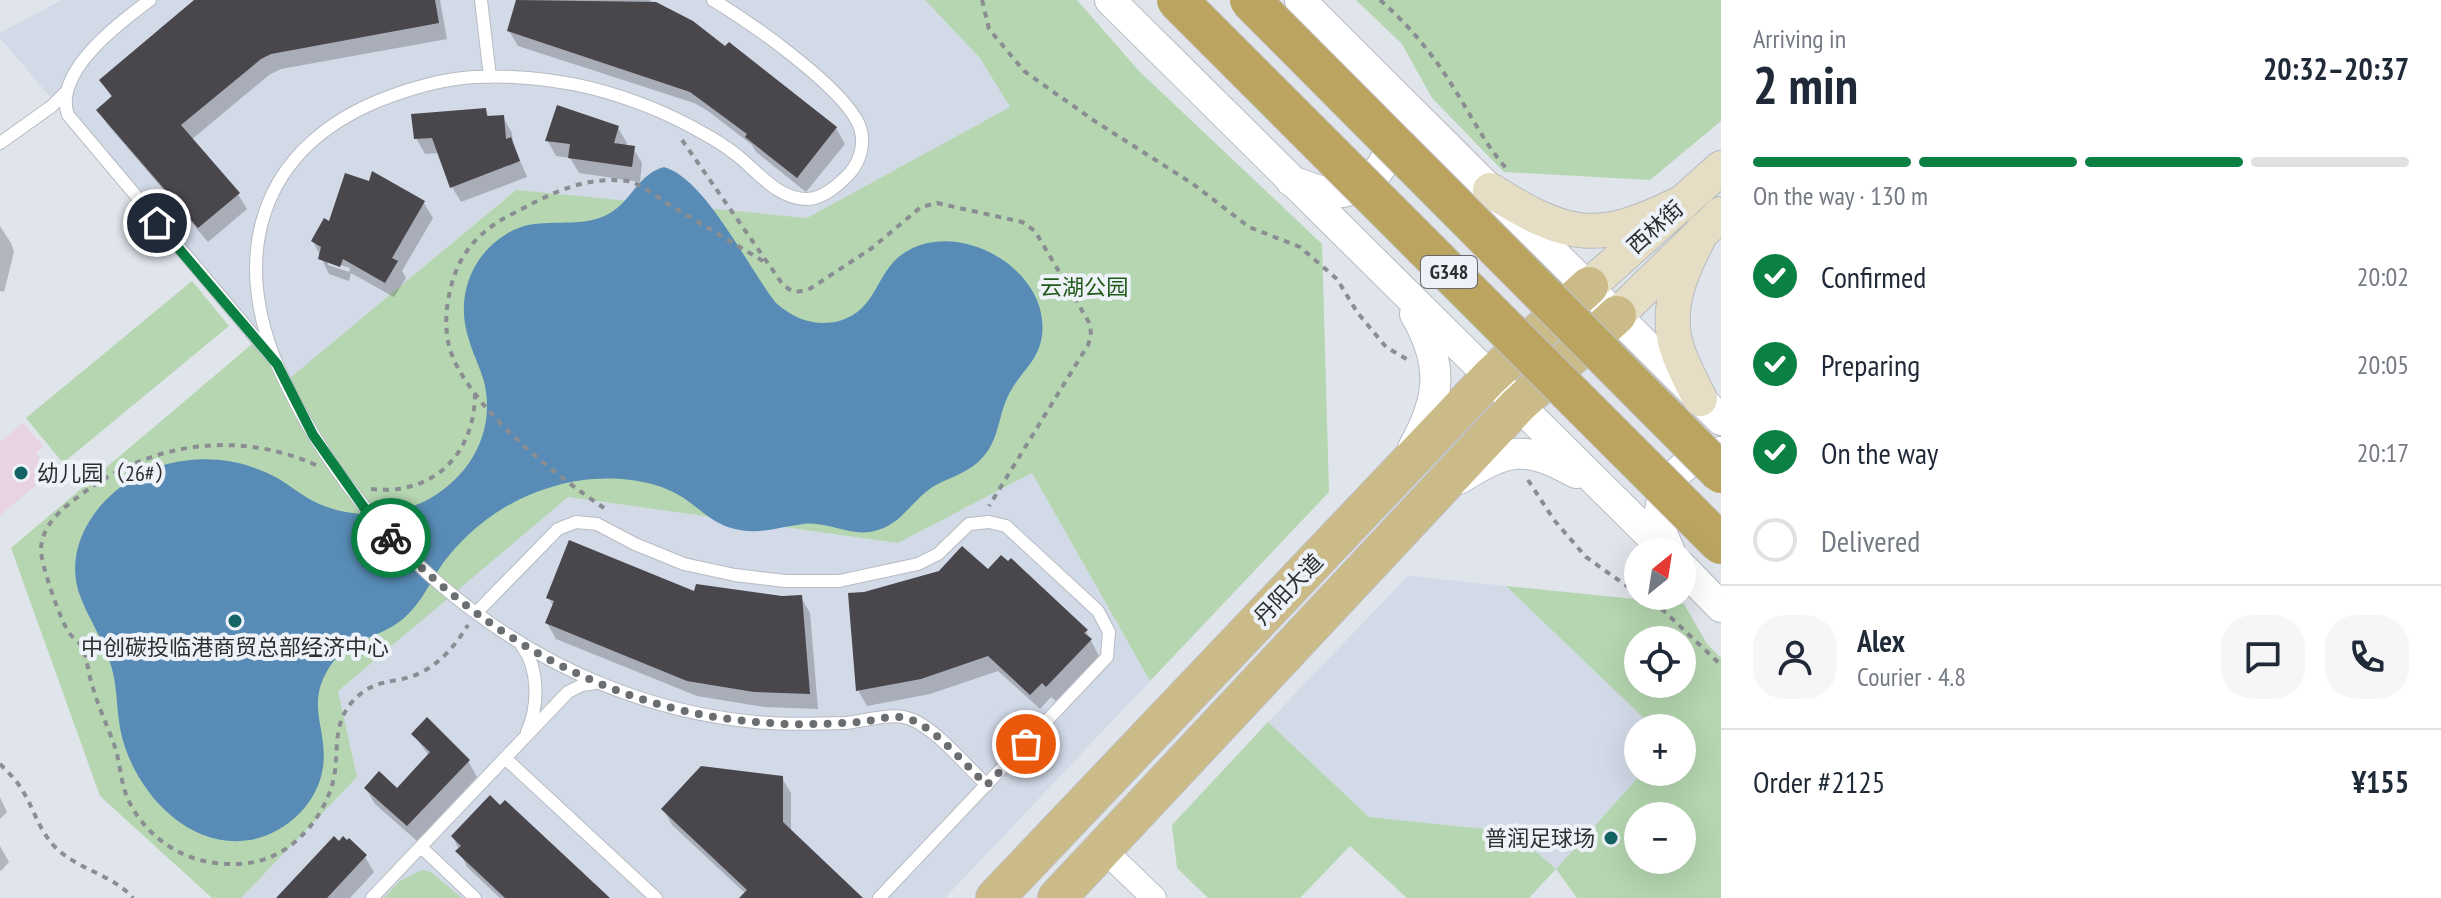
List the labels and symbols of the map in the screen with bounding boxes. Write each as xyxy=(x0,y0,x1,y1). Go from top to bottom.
pin xyxy=(123,189,191,257)
street label: 西林街 xyxy=(1621,195,1689,259)
road number: G348 xyxy=(1421,256,1477,288)
park label: 云湖公园 xyxy=(1040,273,1128,301)
place label: 幼儿园（26#） xyxy=(37,459,177,487)
marker: 幼儿园（26#） xyxy=(12,464,30,482)
courier xyxy=(351,498,431,578)
north arrow xyxy=(1624,538,1696,610)
street label: 丹阳大道 xyxy=(1247,548,1329,630)
marker: 中创碳投临港商贸总部经济中心 xyxy=(226,612,244,630)
place label: 中创碳投临港商贸总部经济中心 xyxy=(81,633,389,661)
pin xyxy=(992,710,1060,778)
place label: 普润足球场 xyxy=(1485,824,1595,852)
marker: 普润足球场 xyxy=(1602,829,1620,847)

